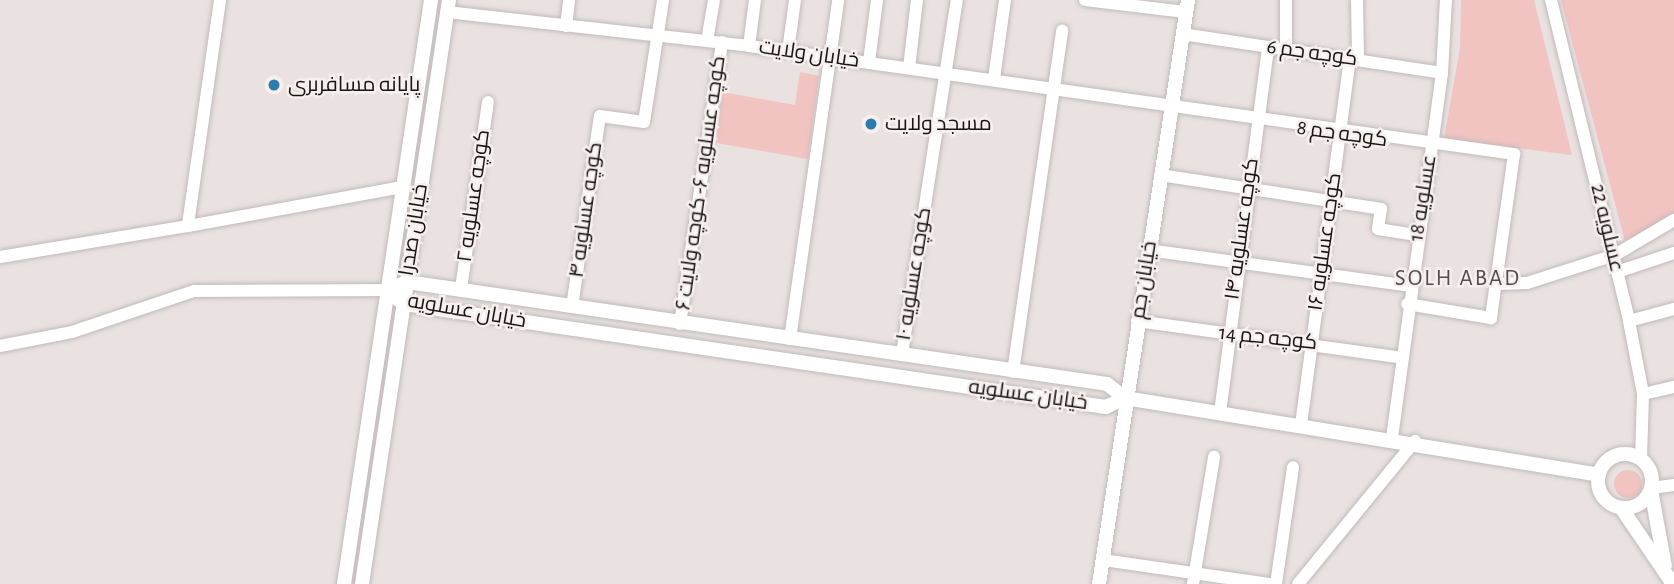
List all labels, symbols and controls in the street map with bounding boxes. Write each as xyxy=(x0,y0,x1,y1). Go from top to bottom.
street label: خیابان ولایت xyxy=(757,34,861,74)
street label: کوچه جم 6 xyxy=(1265,34,1359,72)
street label: کوچه عسلویه ۶- کوچه ولایت ۶ xyxy=(671,54,731,312)
place label: پایانه مسافربری xyxy=(288,72,420,98)
marker: پایانه مسافربری xyxy=(266,77,282,93)
place label: مسجد ولایت xyxy=(885,111,992,137)
street label: کوچه جم 8 xyxy=(1295,115,1389,153)
marker: مسجد ولایت xyxy=(863,116,879,132)
street label: کوچه عسلویه ۲ xyxy=(452,128,496,264)
street label: کوچه عسلویه ۴ xyxy=(564,141,608,279)
street label: عسلویه 18 xyxy=(1404,153,1442,243)
street label: کوچه عسلویه ۱۴ xyxy=(1220,156,1264,302)
street label: کوچه عسلویه ۱۶ xyxy=(1303,171,1347,313)
street label: خیابان صدرا xyxy=(394,182,434,278)
street label: عسلویه 22 xyxy=(1585,182,1629,274)
street label: کوچه عسلویه ۱۰ xyxy=(891,206,937,342)
street label: خیابان جم xyxy=(1125,239,1163,321)
district label: SOLH ABAD xyxy=(1396,265,1520,293)
street label: خیابان عسلویه xyxy=(406,288,528,334)
street label: کوچه جم 14 xyxy=(1218,320,1318,356)
street label: خیابان عسلویه xyxy=(967,374,1089,416)

